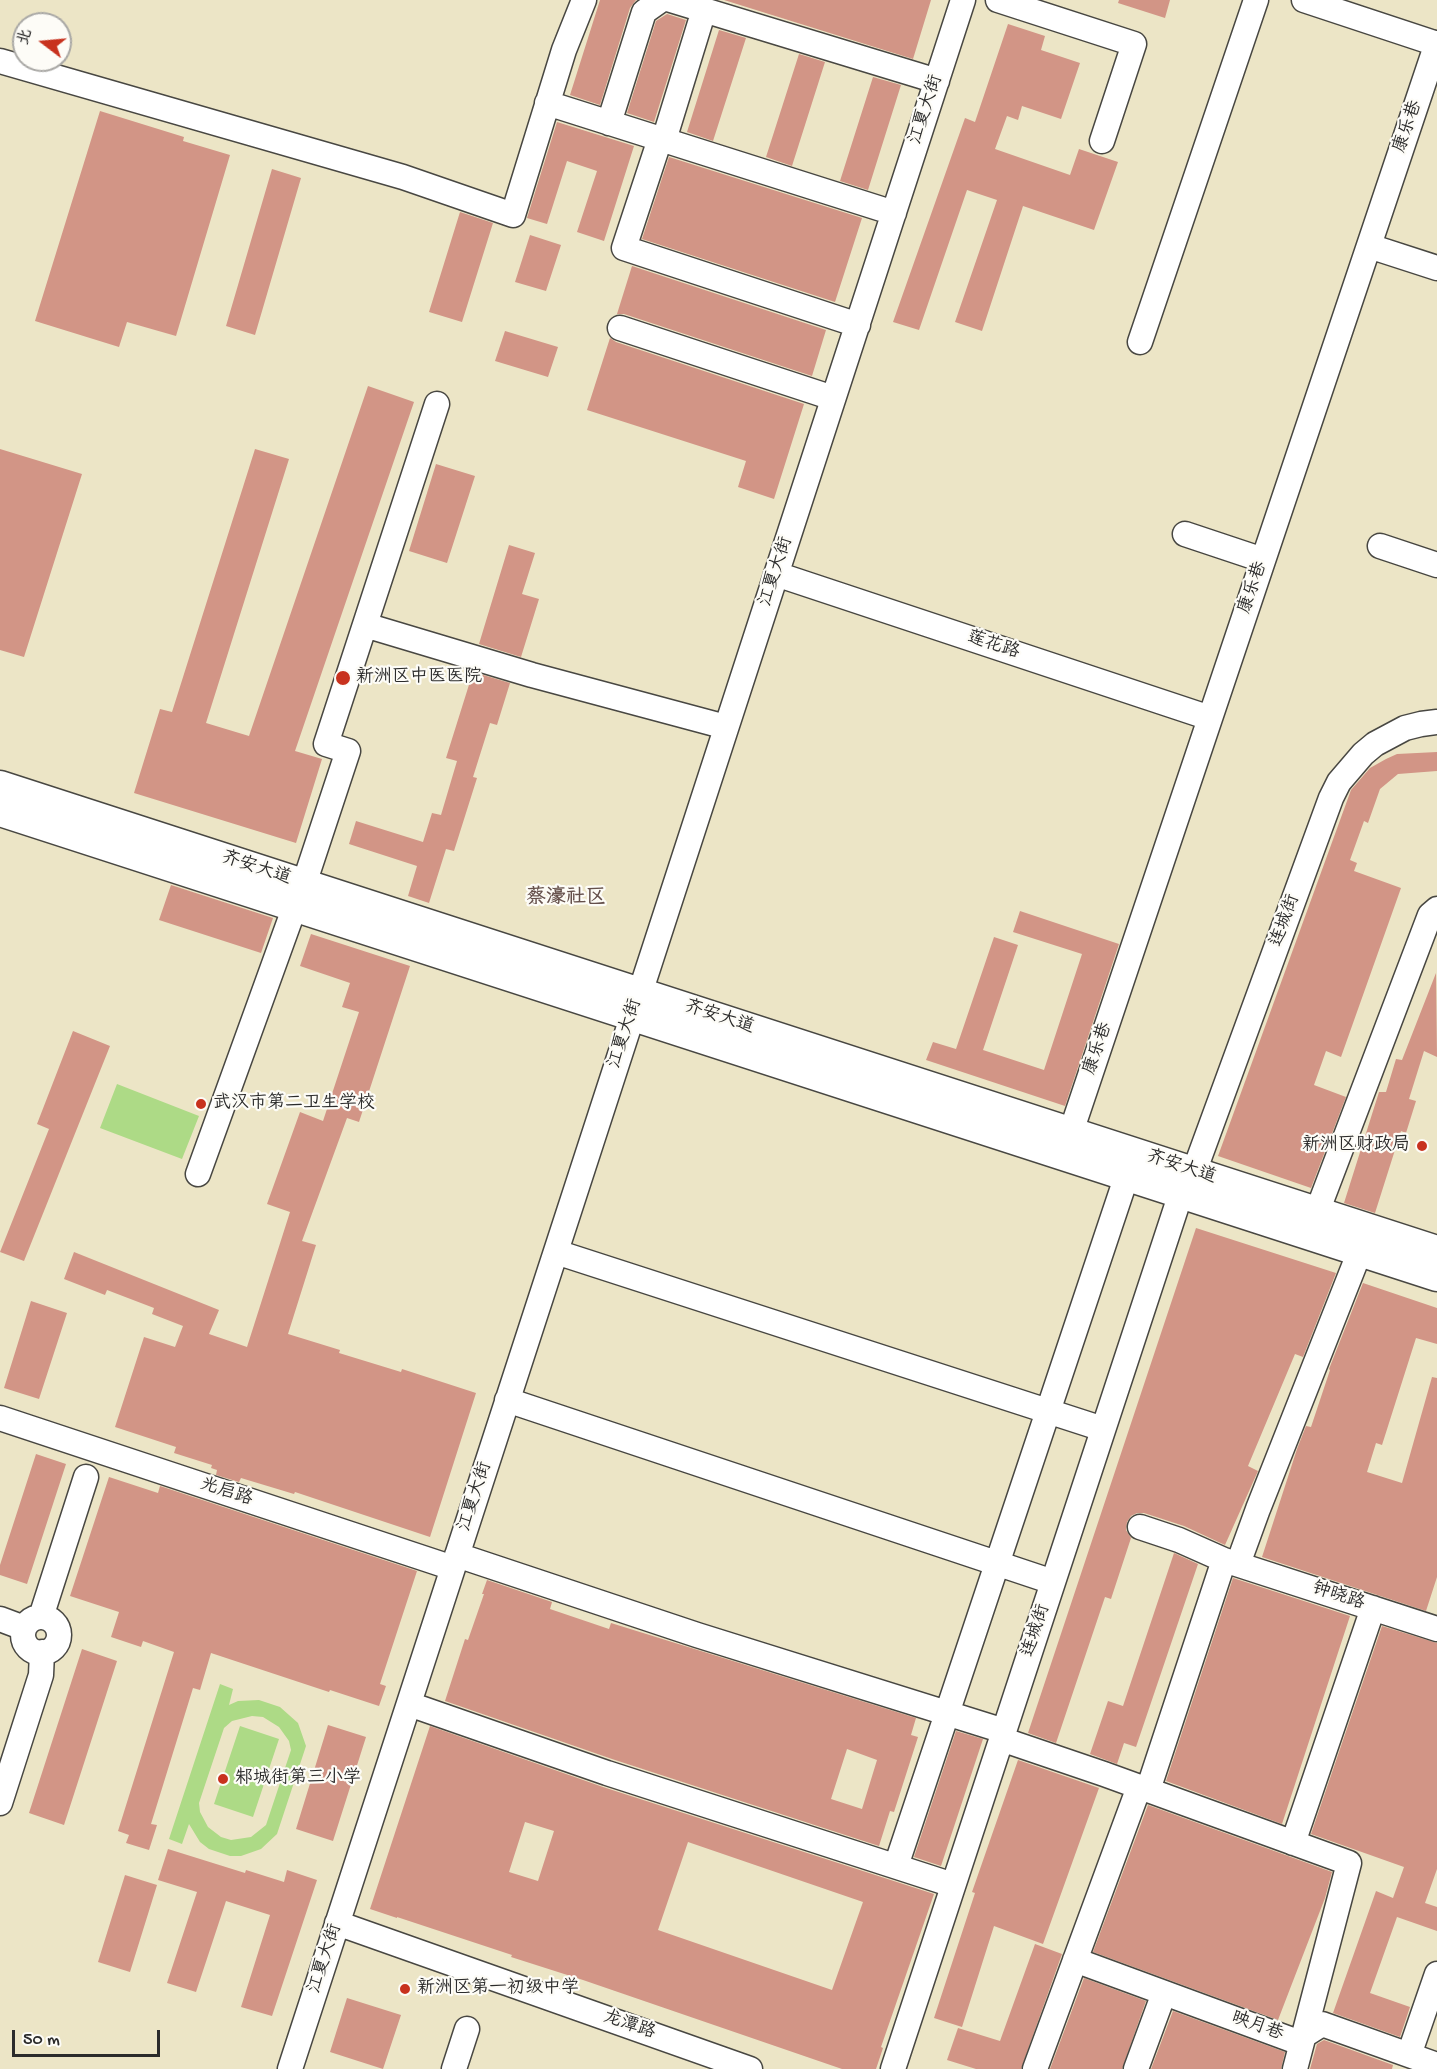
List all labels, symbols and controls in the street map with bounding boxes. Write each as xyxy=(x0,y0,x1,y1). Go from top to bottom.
north arrow xyxy=(12,12,72,72)
text: 北 xyxy=(15,27,37,48)
street label: 江夏大街 xyxy=(906,72,948,148)
street label: 康乐巷 xyxy=(1390,98,1428,156)
street label: 江夏大街 xyxy=(756,534,798,610)
street label: 康乐巷 xyxy=(1235,559,1273,617)
street label: 莲花路 xyxy=(964,627,1022,665)
place label: 新洲区中医医院 xyxy=(356,667,482,689)
marker: 新洲区中医医院 xyxy=(334,669,352,687)
street label: 齐安大道 xyxy=(218,848,294,890)
district label: 蔡濠社区 xyxy=(526,887,606,911)
street label: 连城街 xyxy=(1267,892,1305,950)
street label: 江夏大街 xyxy=(605,996,647,1072)
street label: 齐安大道 xyxy=(681,997,757,1039)
street label: 康乐巷 xyxy=(1080,1020,1118,1078)
place label: 武汉市第二卫生学校 xyxy=(213,1093,375,1115)
marker: 武汉市第二卫生学校 xyxy=(194,1097,208,1111)
place label: 新洲区财政局 xyxy=(1302,1135,1410,1157)
marker: 新洲区财政局 xyxy=(1415,1139,1429,1153)
street label: 齐安大道 xyxy=(1143,1147,1219,1189)
street label: 江夏大街 xyxy=(455,1459,497,1535)
street label: 光启路 xyxy=(197,1474,255,1512)
street label: 钟晓路 xyxy=(1309,1578,1367,1616)
street label: 连城街 xyxy=(1018,1602,1056,1660)
place label: 邾城街第三小学 xyxy=(235,1768,361,1790)
marker: 邾城街第三小学 xyxy=(216,1772,230,1786)
street label: 江夏大街 xyxy=(305,1921,347,1997)
place label: 新洲区第一初级中学 xyxy=(417,1978,579,2000)
marker: 新洲区第一初级中学 xyxy=(398,1982,412,1996)
street label: 龙潭路 xyxy=(600,2007,658,2045)
street label: 映月巷 xyxy=(1228,2008,1286,2046)
scale bar xyxy=(15,2018,164,2056)
text: 50 m xyxy=(23,2030,60,2051)

